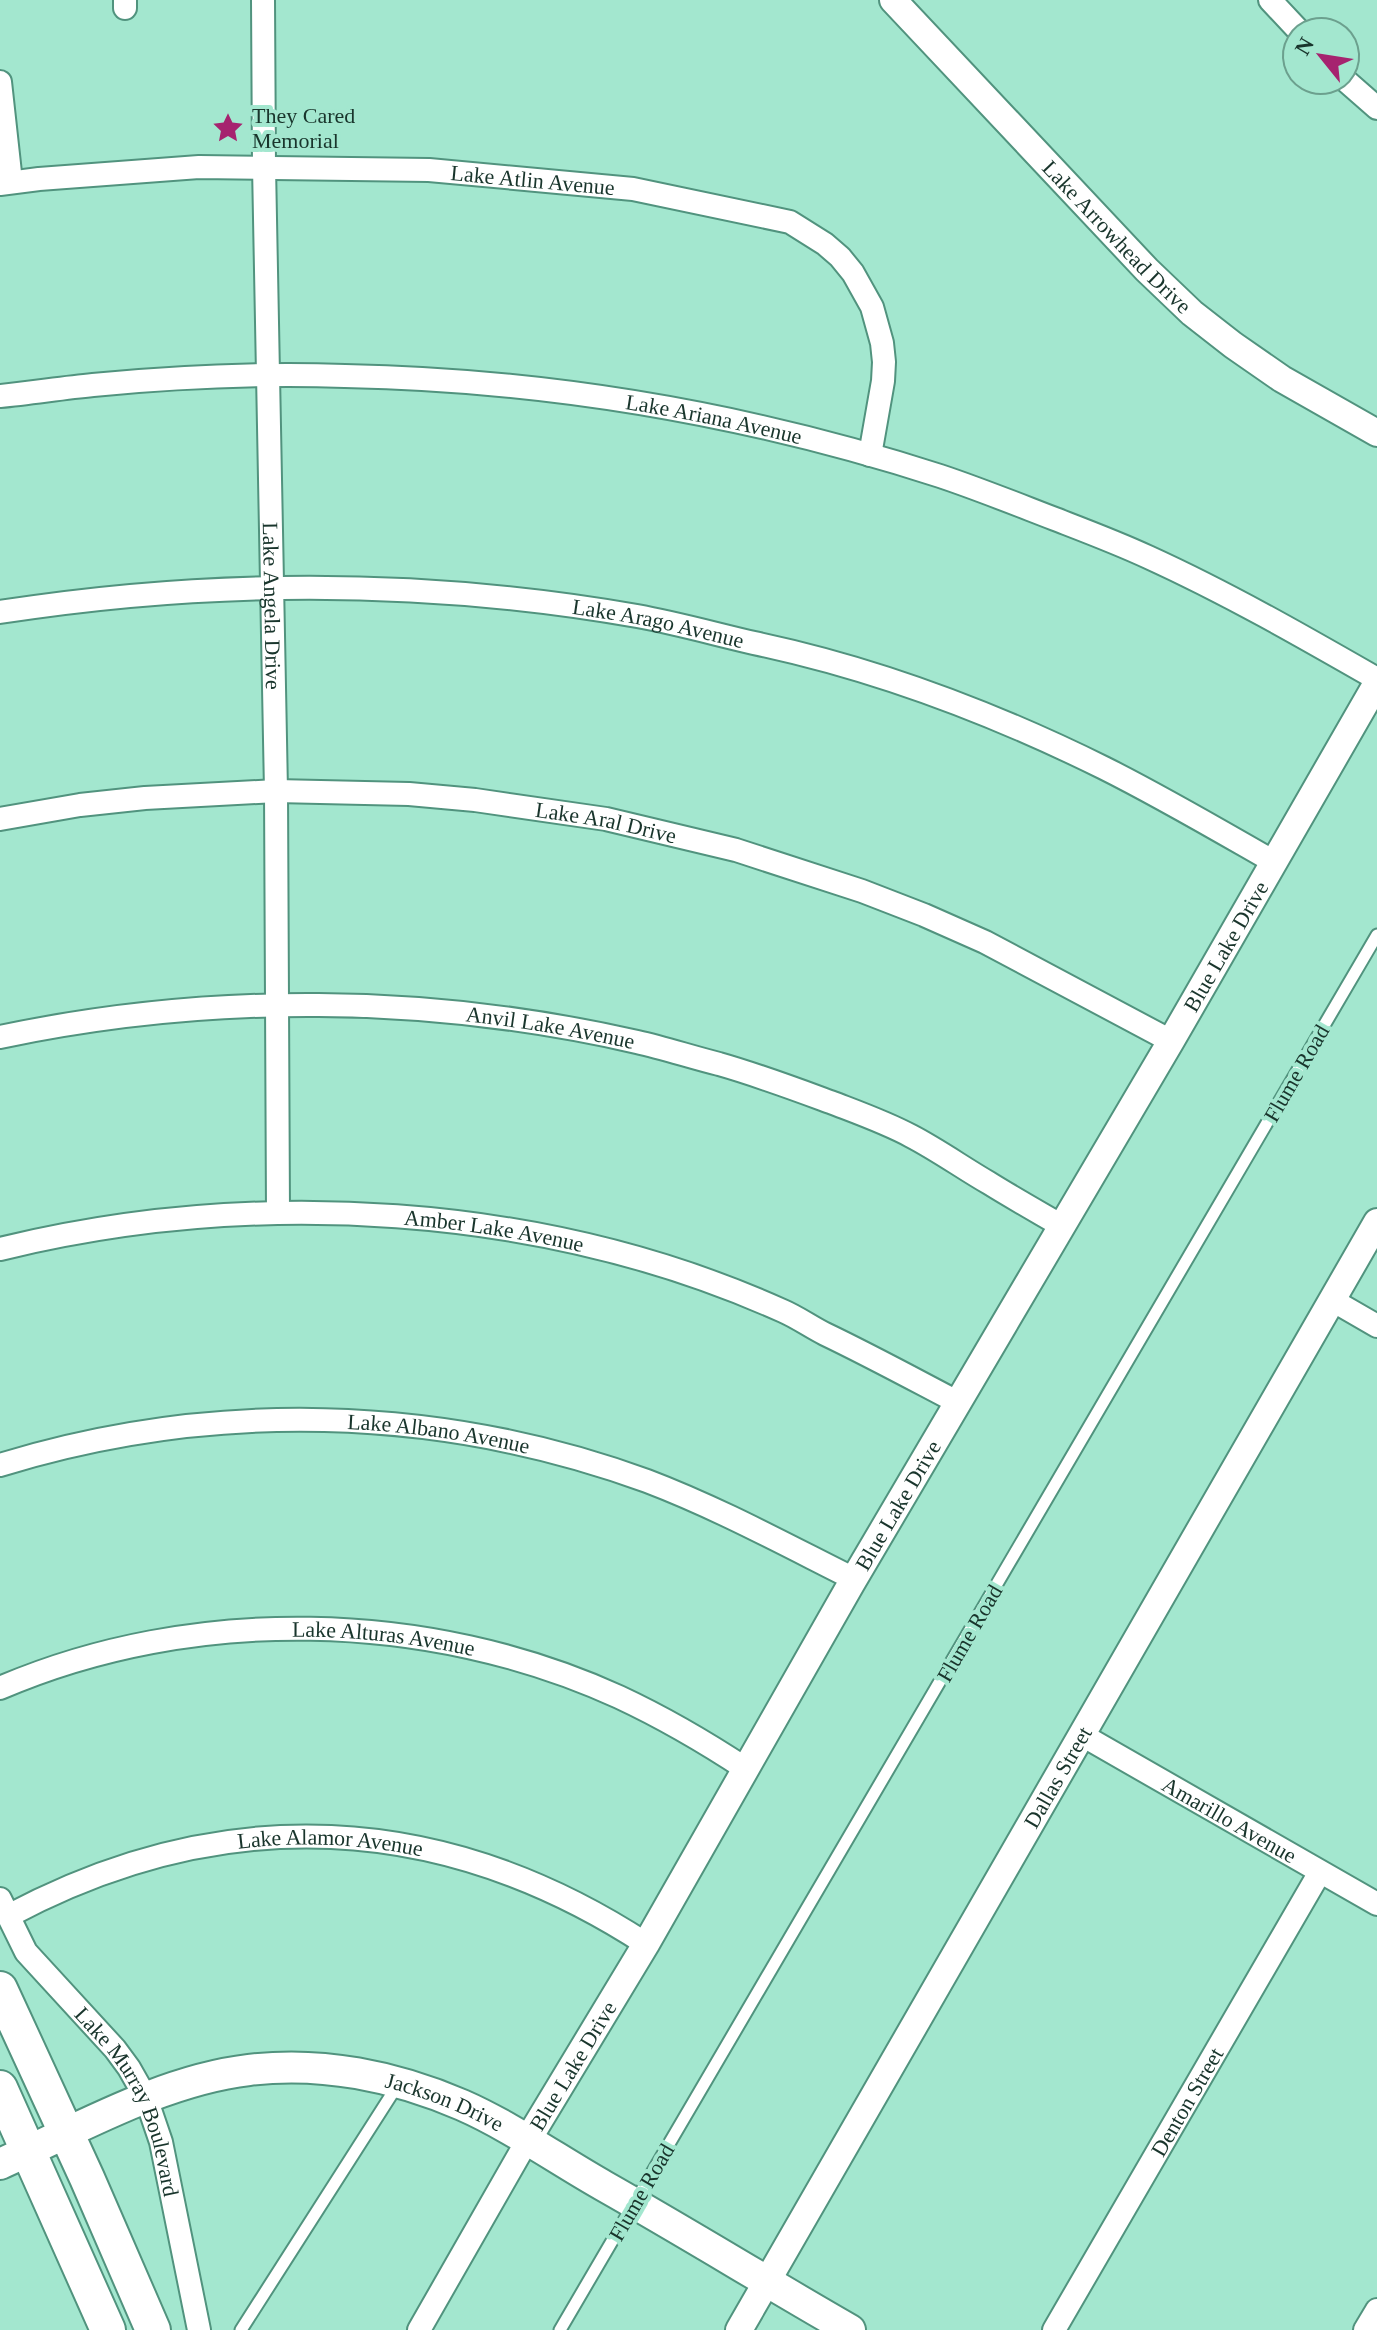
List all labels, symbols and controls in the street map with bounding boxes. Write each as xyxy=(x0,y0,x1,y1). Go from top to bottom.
north arrow xyxy=(1281,16,1361,96)
text: N xyxy=(1289,33,1319,59)
place label: They Cared Memorial xyxy=(252,103,355,153)
place icon: They Cared Memorial xyxy=(211,111,245,145)
street label: Lake Arrowhead Drive xyxy=(1037,155,1196,319)
street label: Lake Atlin Avenue xyxy=(450,160,616,200)
street label: Lake Ariana Avenue xyxy=(624,389,805,449)
street label: Lake Angela Drive xyxy=(258,522,286,690)
street label: Lake Arago Avenue xyxy=(571,594,746,653)
street label: Lake Aral Drive xyxy=(534,797,679,848)
street label: Blue Lake Drive xyxy=(1179,877,1273,1016)
street label: Anvil Lake Avenue xyxy=(465,1001,637,1054)
street label: Flume Road xyxy=(1259,1020,1334,1126)
street label: Amber Lake Avenue xyxy=(403,1205,586,1257)
street label: Lake Albano Avenue xyxy=(347,1409,532,1459)
street label: Blue Lake Drive xyxy=(850,1436,946,1575)
street label: Flume Road xyxy=(932,1580,1007,1686)
street label: Lake Alturas Avenue xyxy=(292,1617,477,1661)
street label: Dallas Street xyxy=(1019,1722,1097,1833)
street label: Amarillo Avenue xyxy=(1158,1772,1301,1868)
street label: Lake Alamor Avenue xyxy=(236,1824,425,1861)
street label: Blue Lake Drive xyxy=(524,1997,622,2135)
street label: Lake Murray Boulevard xyxy=(70,2002,184,2199)
street label: Denton Street xyxy=(1146,2043,1228,2161)
street label: Jackson Drive xyxy=(383,2068,508,2137)
street label: Flume Road xyxy=(604,2139,679,2245)

